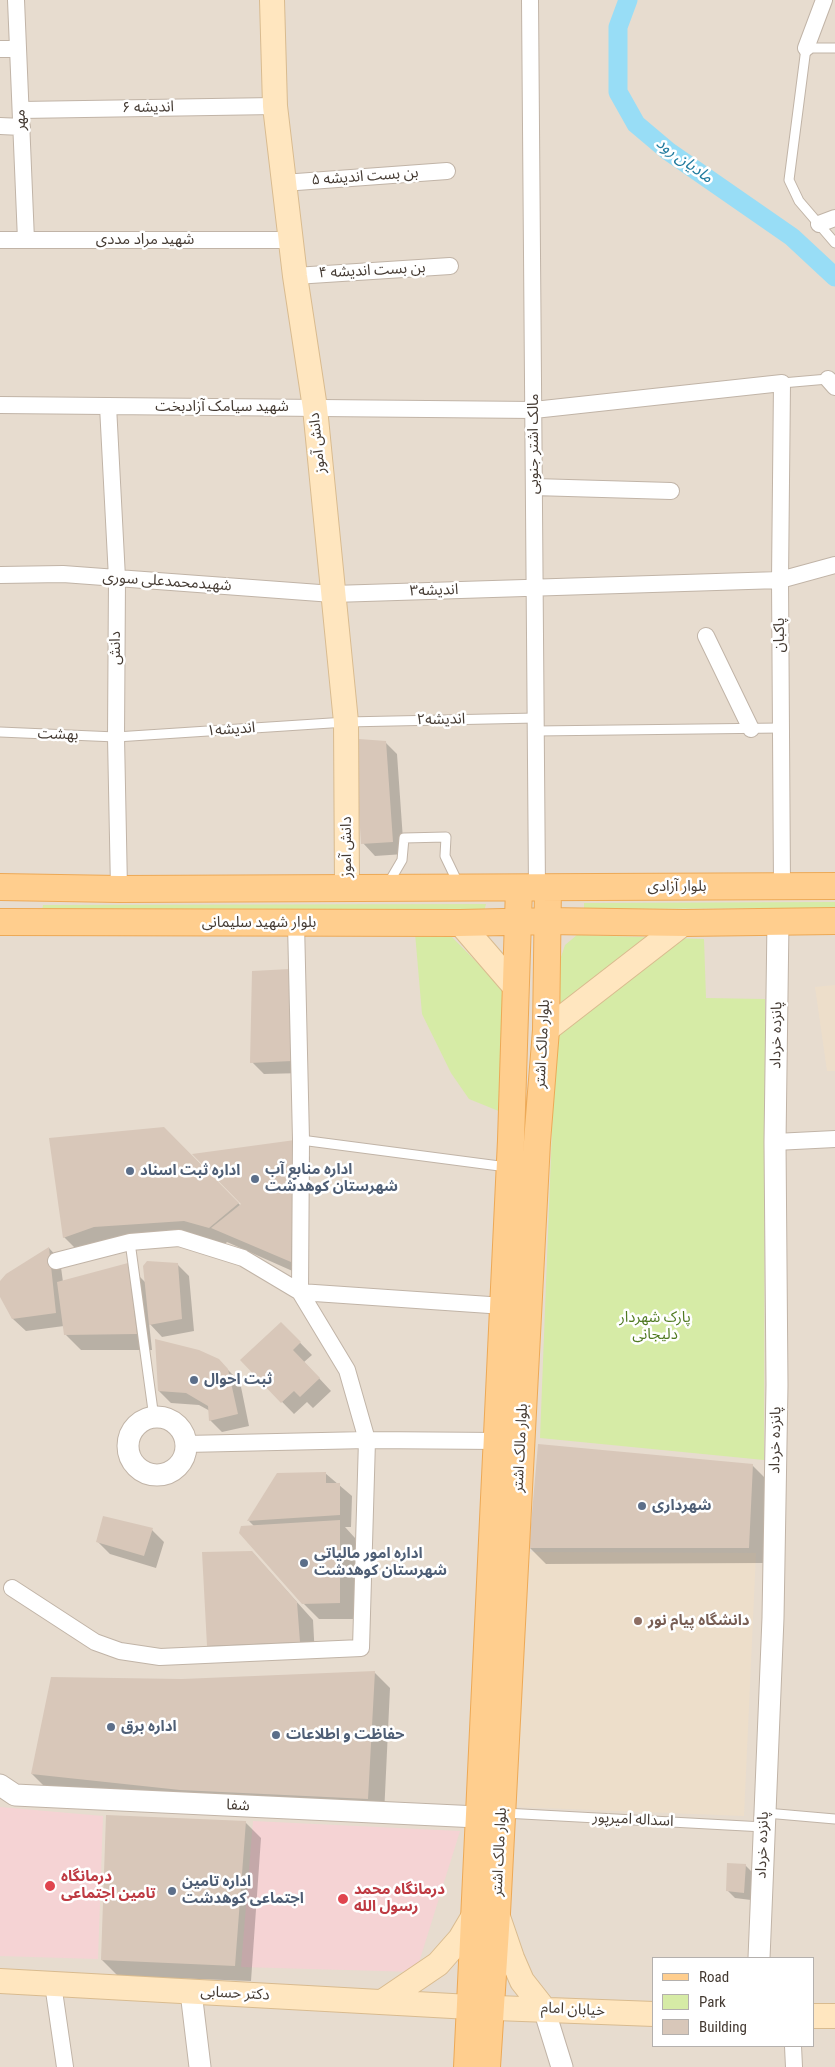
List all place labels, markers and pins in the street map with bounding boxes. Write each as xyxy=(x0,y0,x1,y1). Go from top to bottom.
place label: اداره منابع آب شهرستان کوهدشت xyxy=(265,1161,398,1196)
place label: اداره ثبت اسناد xyxy=(140,1162,240,1180)
marker: اداره ثبت اسناد xyxy=(124,1165,136,1177)
marker: اداره منابع آب شهرستان کوهدشت xyxy=(249,1173,261,1185)
place label: ثبت احوال xyxy=(204,1371,272,1389)
marker: ثبت احوال xyxy=(188,1374,200,1386)
place label: شهرداری xyxy=(652,1497,711,1515)
marker: شهرداری xyxy=(636,1500,648,1512)
place label: اداره امور مالیاتی شهرستان کوهدشت xyxy=(314,1545,447,1580)
marker: اداره امور مالیاتی شهرستان کوهدشت xyxy=(298,1557,310,1569)
place label: دانشگاه پیام نور xyxy=(648,1612,750,1630)
marker: دانشگاه پیام نور xyxy=(632,1615,644,1627)
place label: اداره برق xyxy=(121,1718,177,1736)
marker: اداره برق xyxy=(105,1721,117,1733)
place label: حفاظت و اطلاعات xyxy=(286,1726,405,1744)
marker: حفاظت و اطلاعات xyxy=(270,1729,282,1741)
place label: درمانگاه تامین اجتماعی xyxy=(61,1868,156,1903)
place label: اداره تامین اجتماعی کوهدشت xyxy=(182,1873,304,1908)
marker: درمانگاه تامین اجتماعی xyxy=(43,1879,57,1893)
place label: درمانگاه محمد رسول الله xyxy=(354,1881,445,1916)
marker: اداره تامین اجتماعی کوهدشت xyxy=(166,1885,178,1897)
marker: درمانگاه محمد رسول الله xyxy=(336,1892,350,1906)

